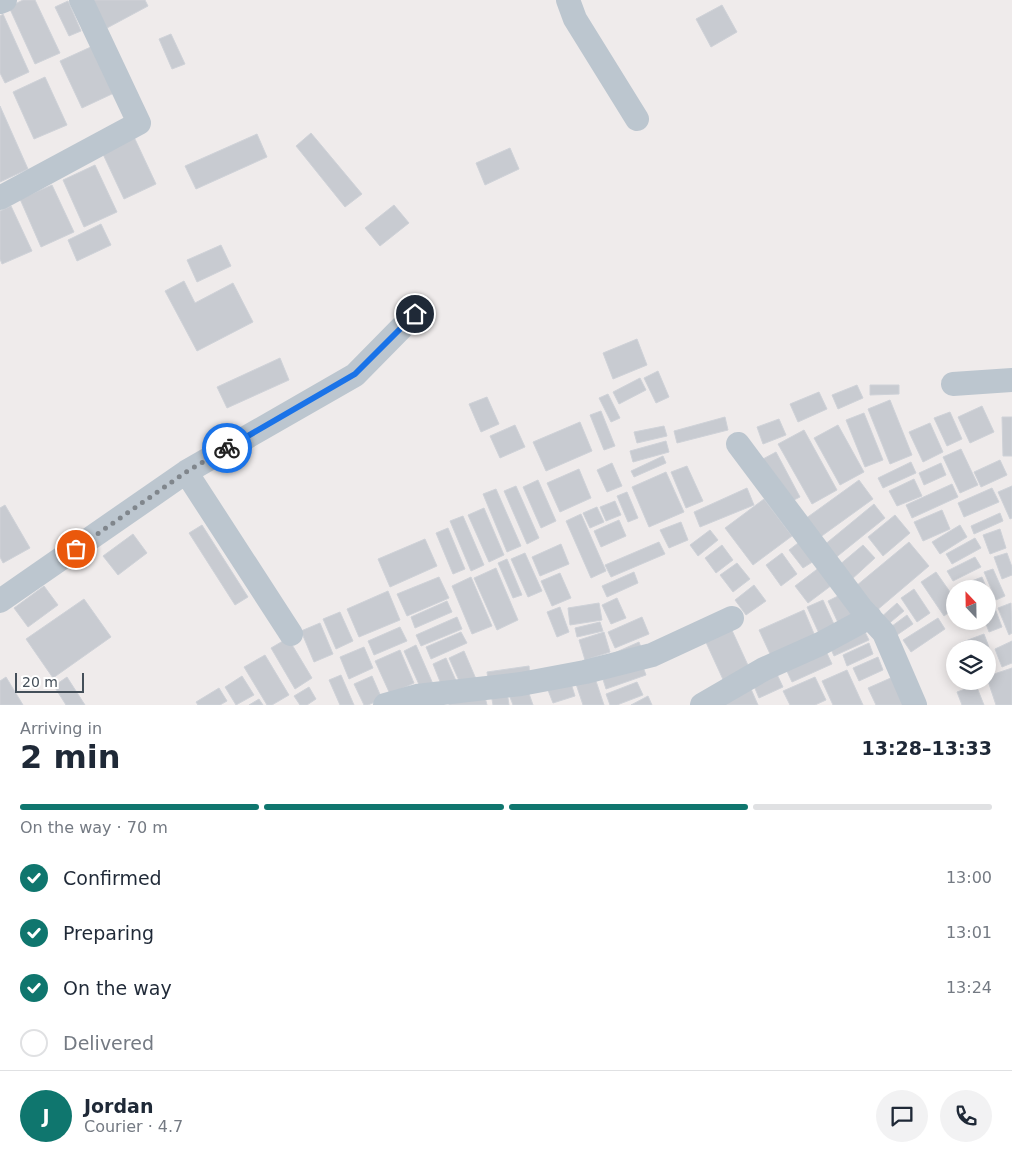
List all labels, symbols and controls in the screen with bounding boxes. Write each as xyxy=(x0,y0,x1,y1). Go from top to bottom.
pin xyxy=(394,293,436,335)
icon: home xyxy=(401,300,429,328)
courier xyxy=(202,423,252,473)
icon: bike xyxy=(213,434,241,462)
pin xyxy=(55,528,97,570)
icon: bag xyxy=(62,535,90,563)
north arrow xyxy=(946,580,996,630)
map controls xyxy=(946,580,996,690)
button: layers xyxy=(946,640,996,690)
scale bar xyxy=(15,670,84,693)
text: 20 m xyxy=(22,674,58,690)
text: Arriving in xyxy=(20,719,102,738)
text: 13:28–13:33 xyxy=(862,737,992,759)
text: 2 min xyxy=(20,738,121,776)
text: On the way · 70 m xyxy=(20,818,168,837)
icon: check xyxy=(20,864,48,892)
text: Confirmed xyxy=(63,867,162,889)
text: 13:00 xyxy=(946,868,992,887)
icon: check xyxy=(20,919,48,947)
text: Preparing xyxy=(63,922,154,944)
text: 13:01 xyxy=(946,923,992,942)
icon: check xyxy=(20,974,48,1002)
text: On the way xyxy=(63,977,172,999)
text: 13:24 xyxy=(946,978,992,997)
text: Delivered xyxy=(63,1032,154,1054)
button: chat xyxy=(876,1090,928,1142)
button: phone xyxy=(940,1090,992,1142)
text: Jordan xyxy=(84,1095,153,1117)
text: J xyxy=(42,1105,50,1127)
text: Courier · 4.7 xyxy=(84,1117,183,1136)

